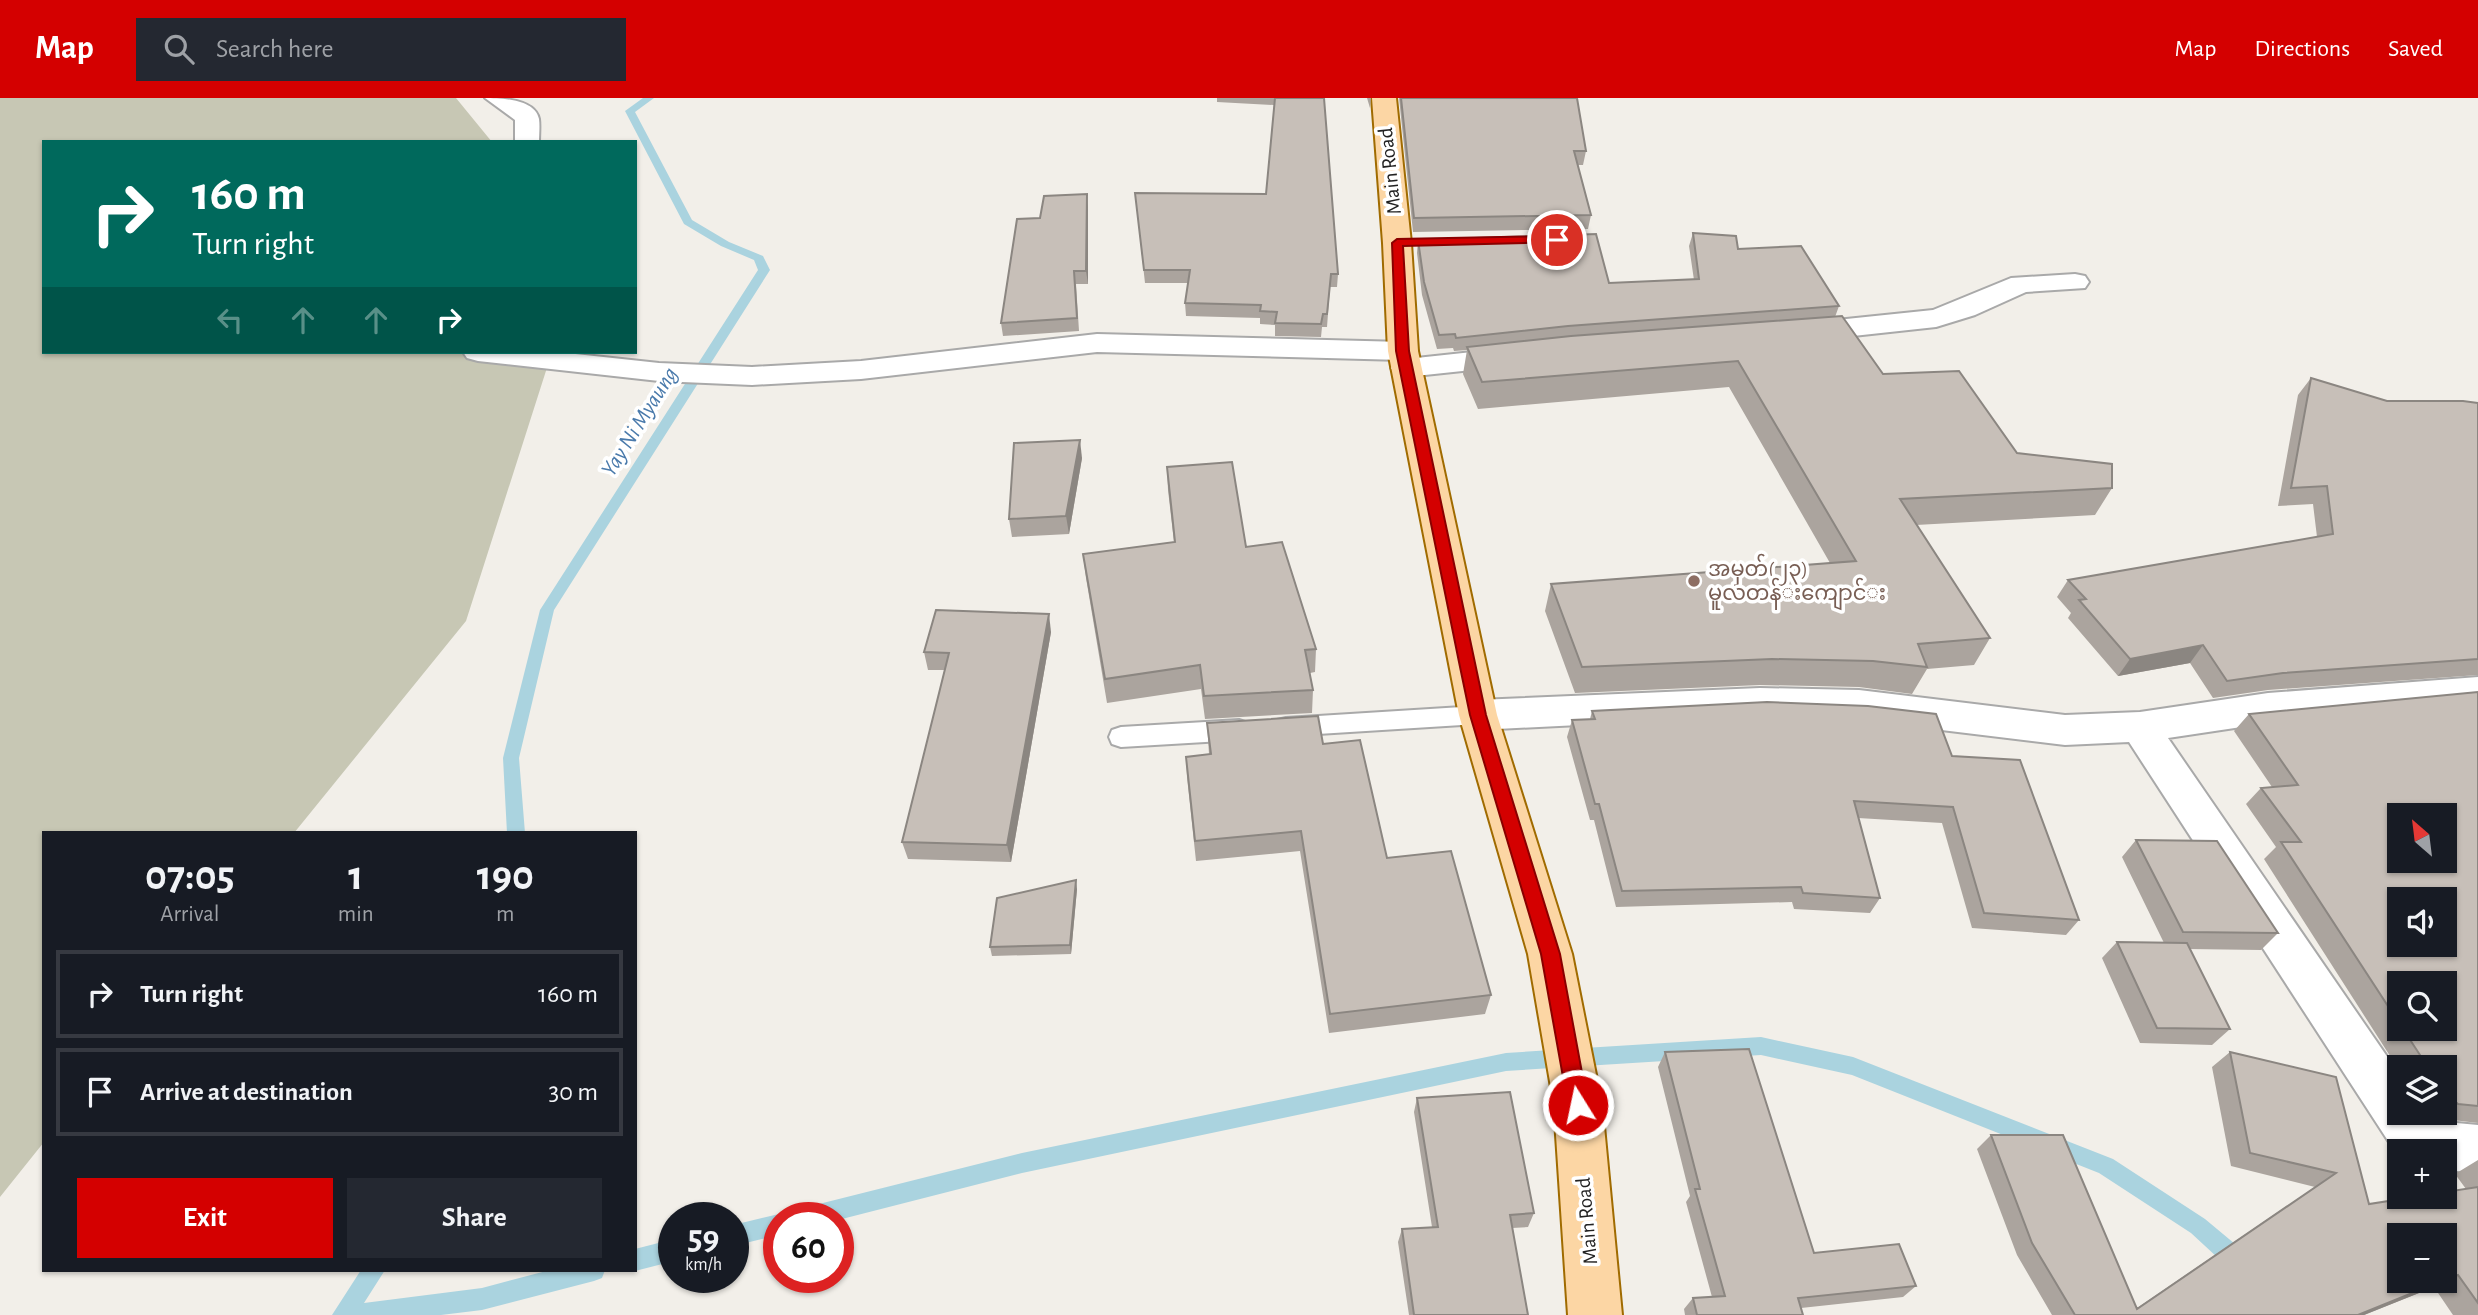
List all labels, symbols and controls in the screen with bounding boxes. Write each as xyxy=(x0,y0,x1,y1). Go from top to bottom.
search box xyxy=(136,18,626,81)
icon: search xyxy=(160,30,198,68)
text: Map xyxy=(35,32,94,65)
text: Search here xyxy=(216,36,334,62)
text: Map xyxy=(2174,37,2216,61)
text: Directions xyxy=(2254,37,2350,61)
text: Saved xyxy=(2388,37,2443,61)
street label: Main Road xyxy=(1375,126,1405,215)
icon: right xyxy=(77,168,168,259)
text: 160 m xyxy=(192,170,306,219)
pin xyxy=(1527,210,1587,270)
icon: arrive xyxy=(1538,221,1576,259)
text: Turn right xyxy=(192,228,314,260)
icon: left xyxy=(211,301,249,339)
icon: ahead xyxy=(284,301,322,339)
icon: ahead xyxy=(357,301,395,339)
icon: right xyxy=(430,301,468,339)
water label: Yay Ni Myaung xyxy=(597,363,683,481)
place label: အမှတ်(၂၃) မူလတန်‌း‌ကျောင်‌း xyxy=(1708,553,1886,611)
marker: အမှတ်(၂၃) မူလတန်‌း‌ကျောင်‌း xyxy=(1686,573,1702,589)
north arrow xyxy=(2387,803,2457,873)
map controls xyxy=(2387,803,2457,1293)
text: 07:05 xyxy=(145,855,235,897)
text: 1 xyxy=(348,855,363,897)
text: 190 xyxy=(477,855,534,897)
button: sound xyxy=(2387,887,2457,957)
text: Arrival xyxy=(160,903,219,926)
text: min xyxy=(338,903,374,926)
text: m xyxy=(496,903,515,926)
button: search xyxy=(2387,971,2457,1041)
icon: right xyxy=(81,975,119,1013)
text: Turn right xyxy=(140,981,243,1007)
text: 160 m xyxy=(538,981,598,1007)
button: layers xyxy=(2387,1055,2457,1125)
position arrow xyxy=(1541,1068,1615,1142)
icon: arrive xyxy=(81,1073,119,1111)
text: Arrive at destination xyxy=(140,1079,353,1105)
text: 30 m xyxy=(548,1079,598,1105)
button: + xyxy=(2387,1139,2457,1209)
street label: Main Road xyxy=(1573,1177,1601,1265)
button: Exit xyxy=(77,1178,333,1258)
button: Share xyxy=(347,1178,602,1258)
speed limit sign: 60 xyxy=(763,1202,854,1293)
text: 59 xyxy=(687,1221,720,1256)
button: − xyxy=(2387,1223,2457,1293)
text: km/h xyxy=(685,1256,722,1274)

